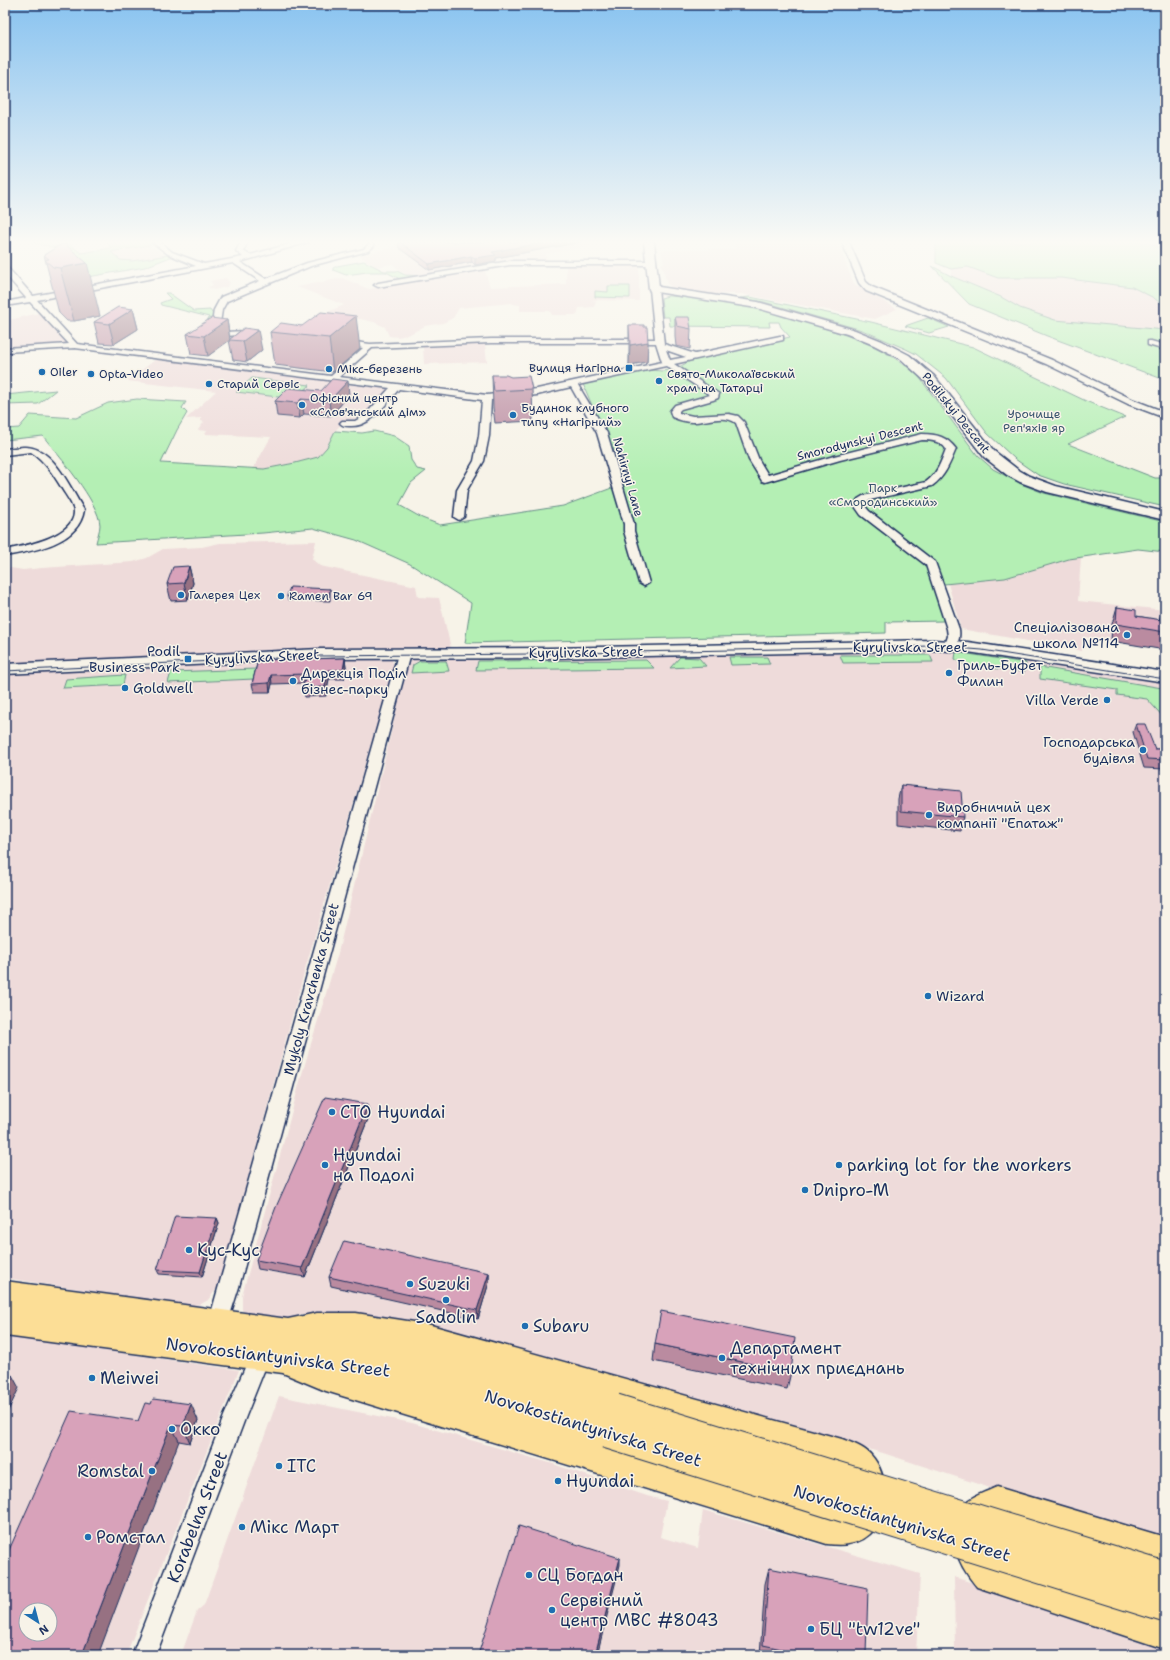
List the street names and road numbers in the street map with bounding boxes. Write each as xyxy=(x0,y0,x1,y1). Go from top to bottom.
street label: Podilskyi Descent xyxy=(918,369,994,457)
street label: Smorodynskyi Descent xyxy=(795,418,925,464)
street label: Nahirnyi Lane xyxy=(609,436,647,519)
street label: Kyrylivska Street xyxy=(853,638,967,656)
street label: Kyrylivska Street xyxy=(529,642,643,662)
street label: Kyrylivska Street xyxy=(204,645,320,669)
street label: Mykoly Kravchenka Street xyxy=(279,901,343,1077)
street label: Novokostiantynivska Street xyxy=(165,1332,391,1382)
street label: Novokostiantynivska Street xyxy=(482,1384,704,1472)
street label: Korabelna Street xyxy=(162,1448,232,1586)
street label: Novokostiantynivska Street xyxy=(791,1479,1013,1567)

